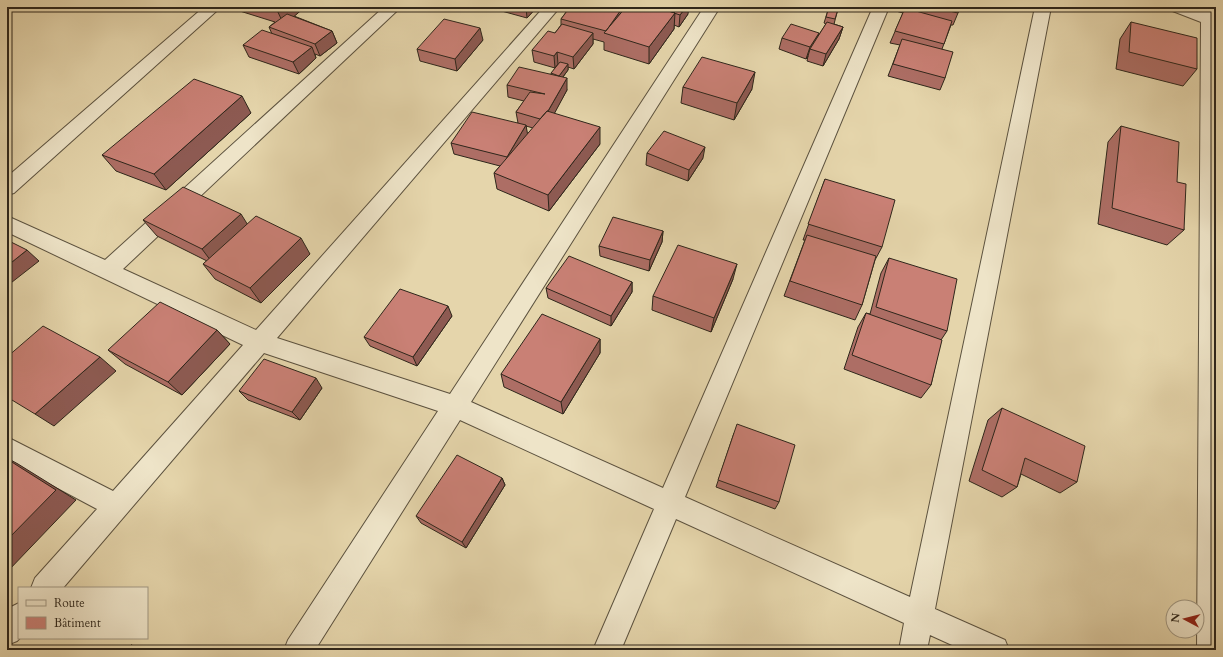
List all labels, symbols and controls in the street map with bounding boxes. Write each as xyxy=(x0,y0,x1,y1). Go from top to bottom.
legend xyxy=(18,587,148,639)
text: Route xyxy=(54,595,85,611)
north arrow xyxy=(1165,599,1205,639)
text: N xyxy=(1168,612,1184,623)
text: Bâtiment xyxy=(54,615,101,631)

